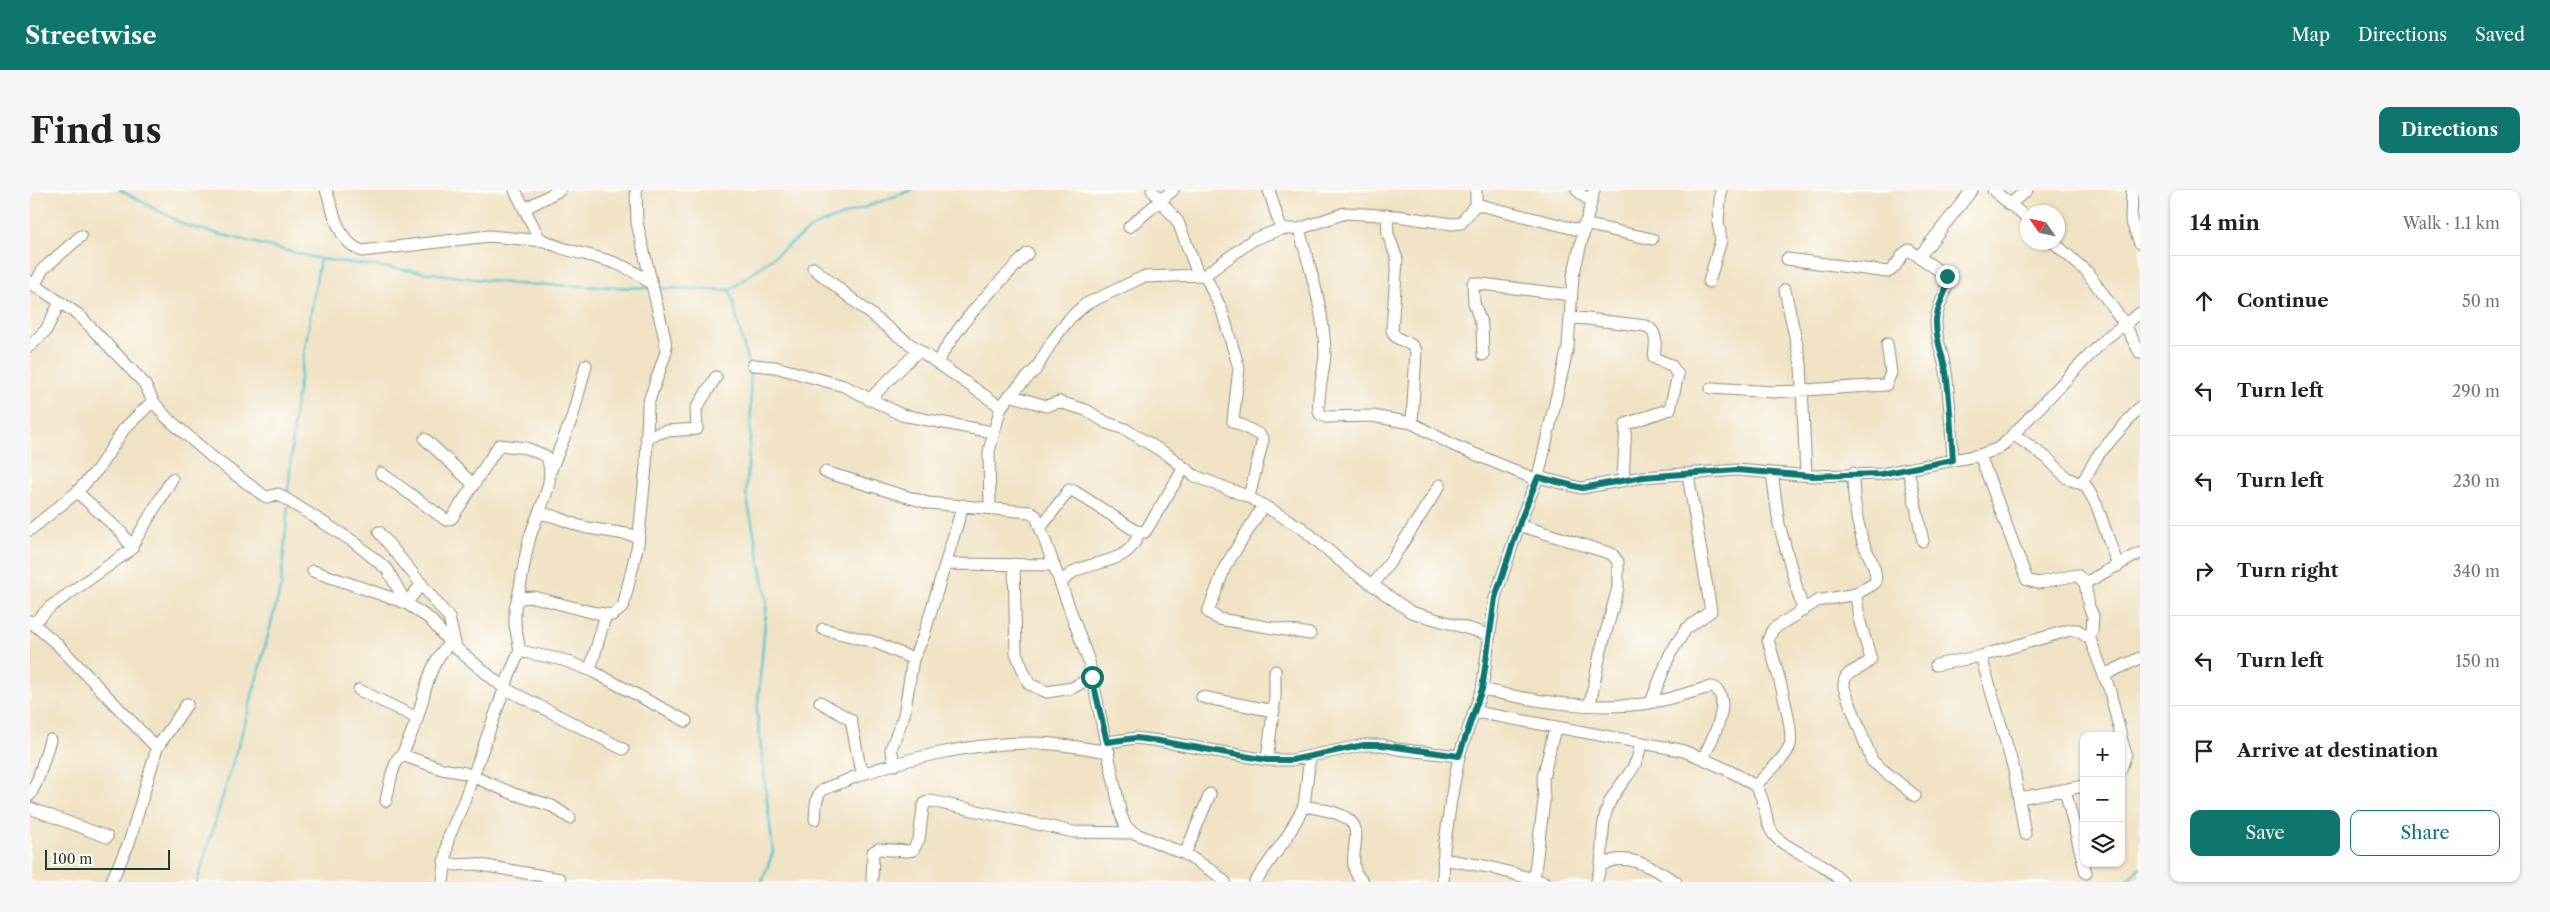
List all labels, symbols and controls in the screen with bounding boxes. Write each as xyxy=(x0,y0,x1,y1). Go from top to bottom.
text: Streetwise xyxy=(25,21,157,50)
text: Map xyxy=(2291,24,2330,46)
text: Directions xyxy=(2358,24,2447,46)
text: Saved xyxy=(2475,24,2525,46)
button: Directions xyxy=(2379,107,2520,153)
text: Find us xyxy=(30,109,162,152)
north arrow xyxy=(2020,205,2065,250)
text: 14 min xyxy=(2190,210,2260,235)
text: Walk · 1.1 km xyxy=(2403,213,2500,233)
route end xyxy=(1936,265,1959,288)
icon: ahead xyxy=(2190,287,2218,315)
text: Continue xyxy=(2237,289,2329,312)
text: 50 m xyxy=(2462,291,2500,311)
icon: left xyxy=(2190,377,2218,405)
text: Turn left xyxy=(2237,379,2324,402)
text: 290 m xyxy=(2452,381,2500,401)
icon: left xyxy=(2190,467,2218,495)
text: Turn left xyxy=(2237,469,2324,492)
text: 230 m xyxy=(2453,471,2500,491)
icon: right xyxy=(2190,557,2218,585)
text: Turn right xyxy=(2237,559,2338,582)
text: 340 m xyxy=(2453,561,2500,581)
icon: left xyxy=(2190,647,2218,675)
text: Turn left xyxy=(2237,649,2324,672)
text: 150 m xyxy=(2455,651,2500,671)
route start xyxy=(1081,666,1104,689)
map controls xyxy=(2080,732,2125,867)
button: + xyxy=(2080,732,2125,777)
icon: arrive xyxy=(2190,737,2218,765)
text: Arrive at destination xyxy=(2237,739,2438,762)
button: − xyxy=(2080,777,2125,822)
button: Save xyxy=(2190,810,2340,856)
button: Share xyxy=(2350,810,2500,856)
button: layers xyxy=(2080,822,2125,867)
scale bar xyxy=(45,847,170,870)
text: 100 m xyxy=(52,850,92,868)

